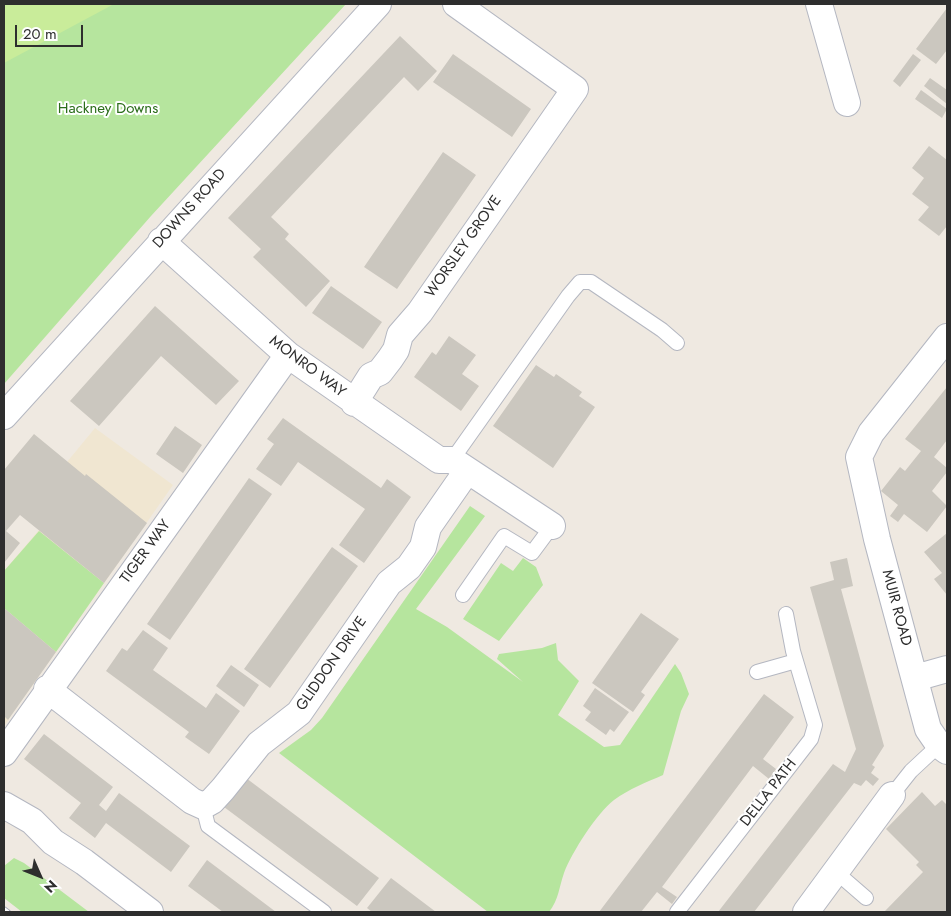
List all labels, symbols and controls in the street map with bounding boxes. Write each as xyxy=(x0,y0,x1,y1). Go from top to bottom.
scale bar xyxy=(18,15,85,47)
text: 20 m xyxy=(23,23,57,45)
park label: Hackney Downs xyxy=(58,100,158,118)
street label: DOWNS ROAD xyxy=(150,166,230,252)
street label: WORSLEY GROVE xyxy=(422,192,506,302)
street label: MONRO WAY xyxy=(265,332,349,402)
street label: TIGER WAY xyxy=(117,517,175,587)
street label: MUIR ROAD xyxy=(877,568,915,648)
street label: GLIDDON DRIVE xyxy=(293,613,371,715)
street label: DELLA PATH xyxy=(737,756,801,830)
north arrow xyxy=(15,851,65,901)
text: N xyxy=(40,875,62,897)

